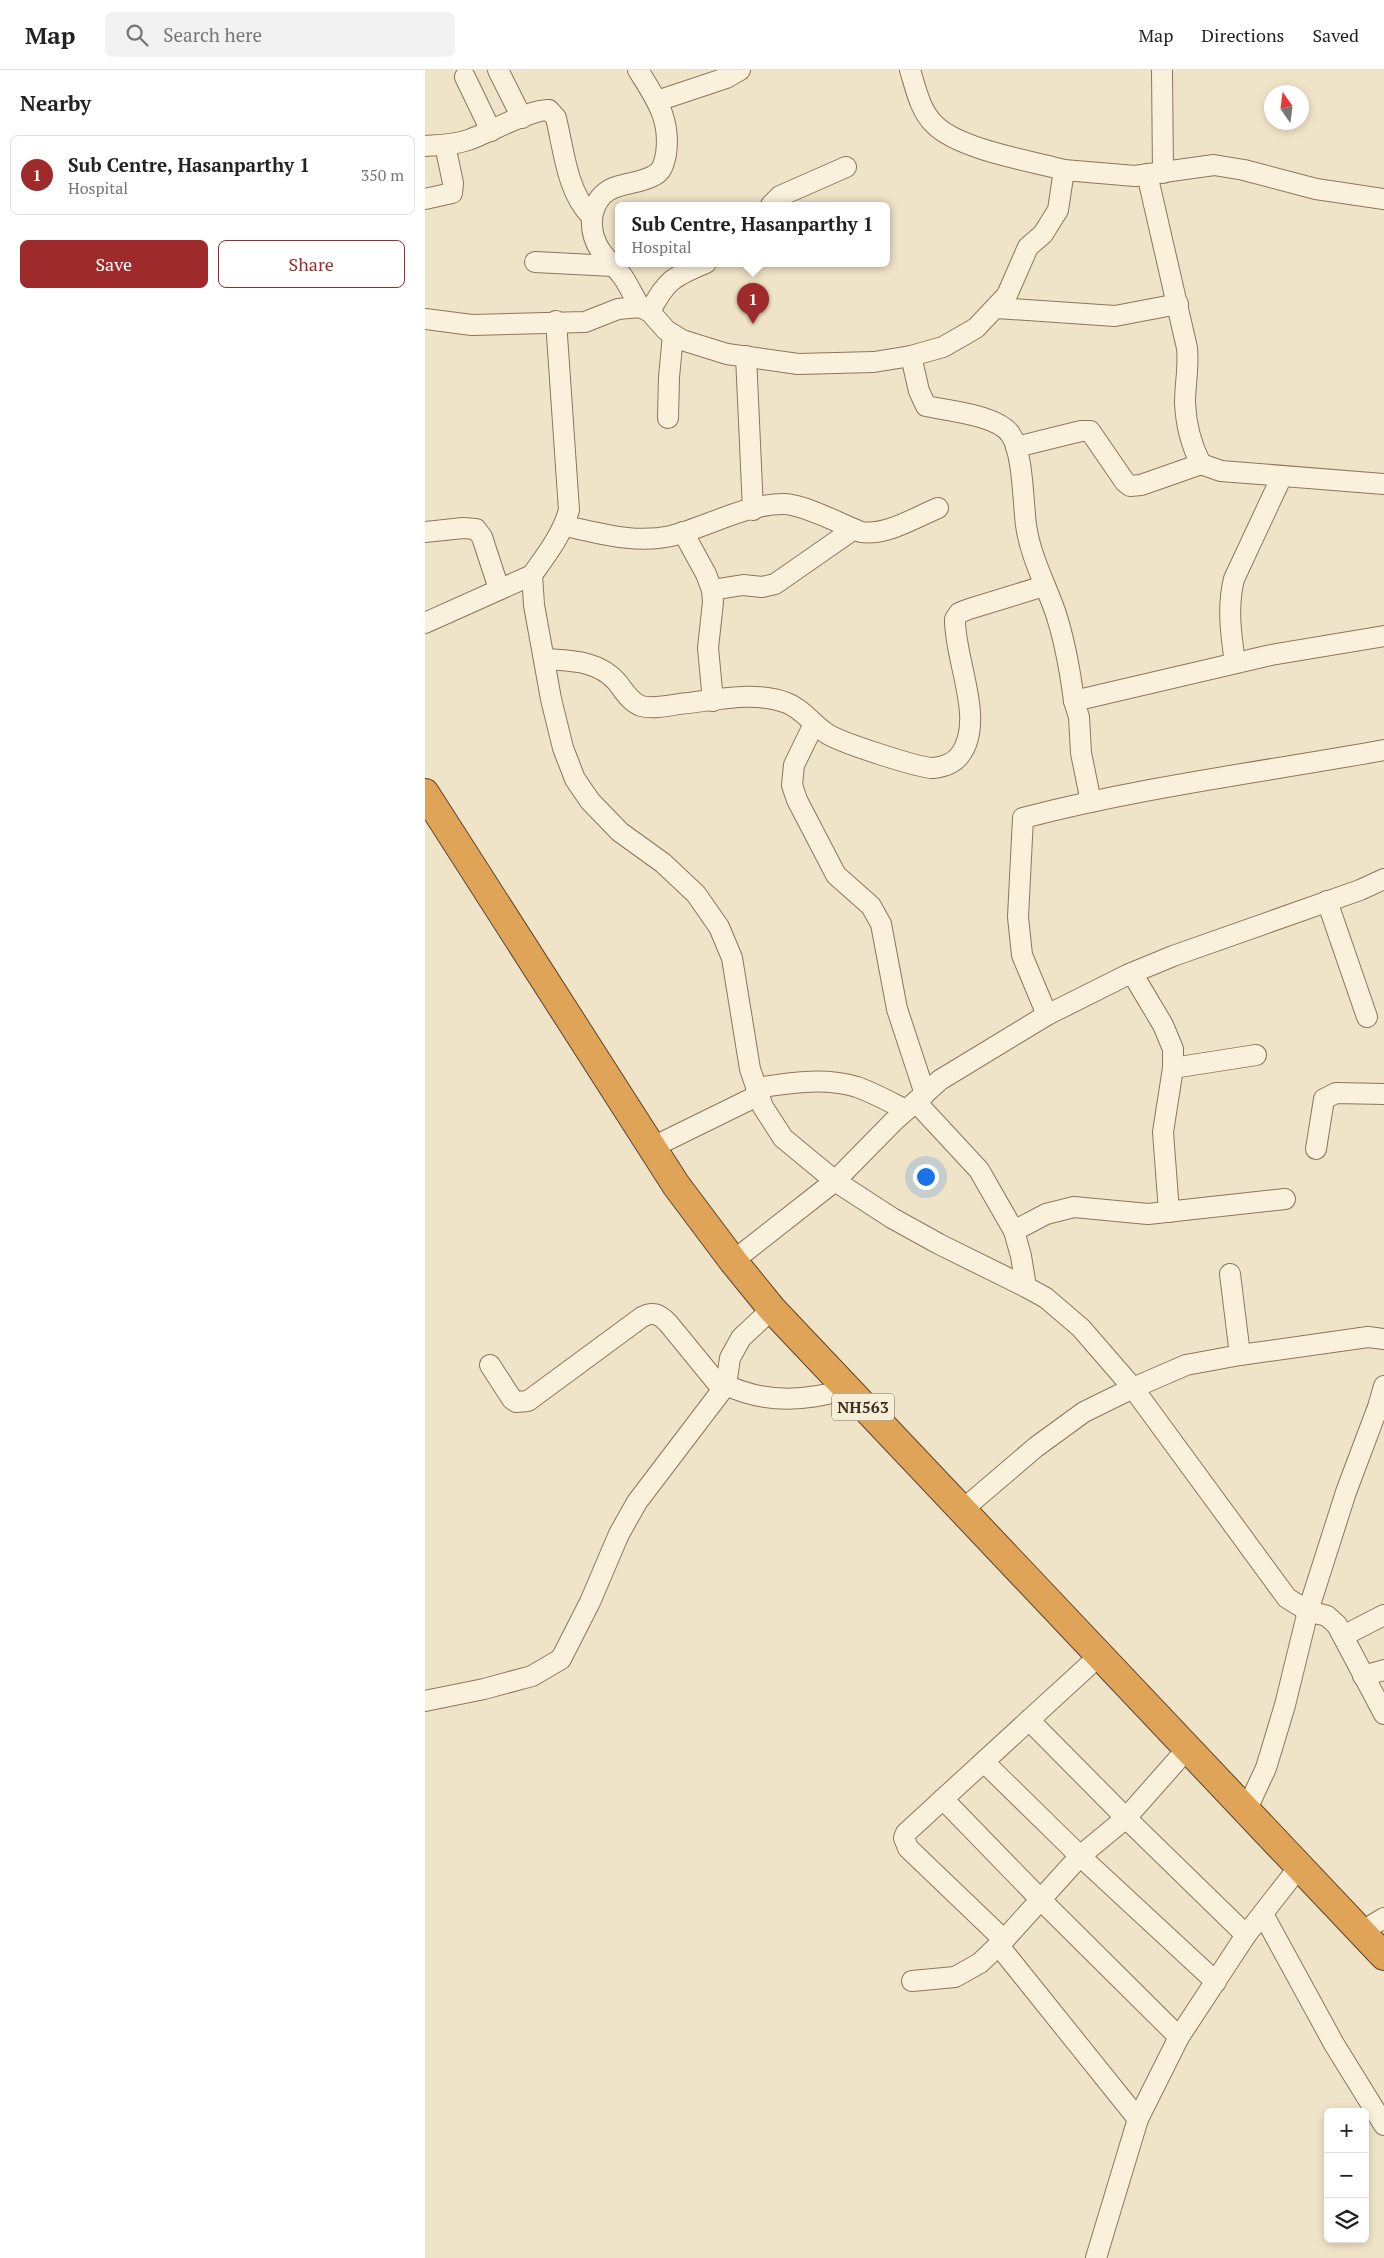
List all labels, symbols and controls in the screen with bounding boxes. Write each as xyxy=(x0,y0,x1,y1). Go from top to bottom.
search box xyxy=(105,12,455,57)
text: Map xyxy=(25,19,75,51)
icon: search xyxy=(123,21,151,49)
text: Search here xyxy=(163,22,262,47)
text: Map xyxy=(1138,23,1173,47)
text: Directions xyxy=(1201,23,1284,47)
text: Saved xyxy=(1312,23,1359,47)
north arrow xyxy=(1264,85,1309,130)
text: Nearby xyxy=(20,89,91,117)
text: Sub Centre, Hasanparthy 1 xyxy=(68,152,310,177)
text: 1 xyxy=(32,164,42,186)
text: 350 m xyxy=(361,164,404,186)
text: Hospital xyxy=(68,177,128,199)
popup xyxy=(615,202,890,267)
text: Sub Centre, Hasanparthy 1 xyxy=(632,211,874,236)
text: Hospital xyxy=(632,236,692,258)
button: Save xyxy=(20,240,208,288)
button: Share xyxy=(218,240,405,288)
pin: 1 xyxy=(737,283,769,324)
your location xyxy=(913,1164,939,1190)
road number: NH563 xyxy=(832,1394,894,1420)
map controls xyxy=(1324,2108,1369,2243)
button: + xyxy=(1324,2108,1369,2153)
button: − xyxy=(1324,2153,1369,2198)
button: layers xyxy=(1324,2198,1369,2243)

